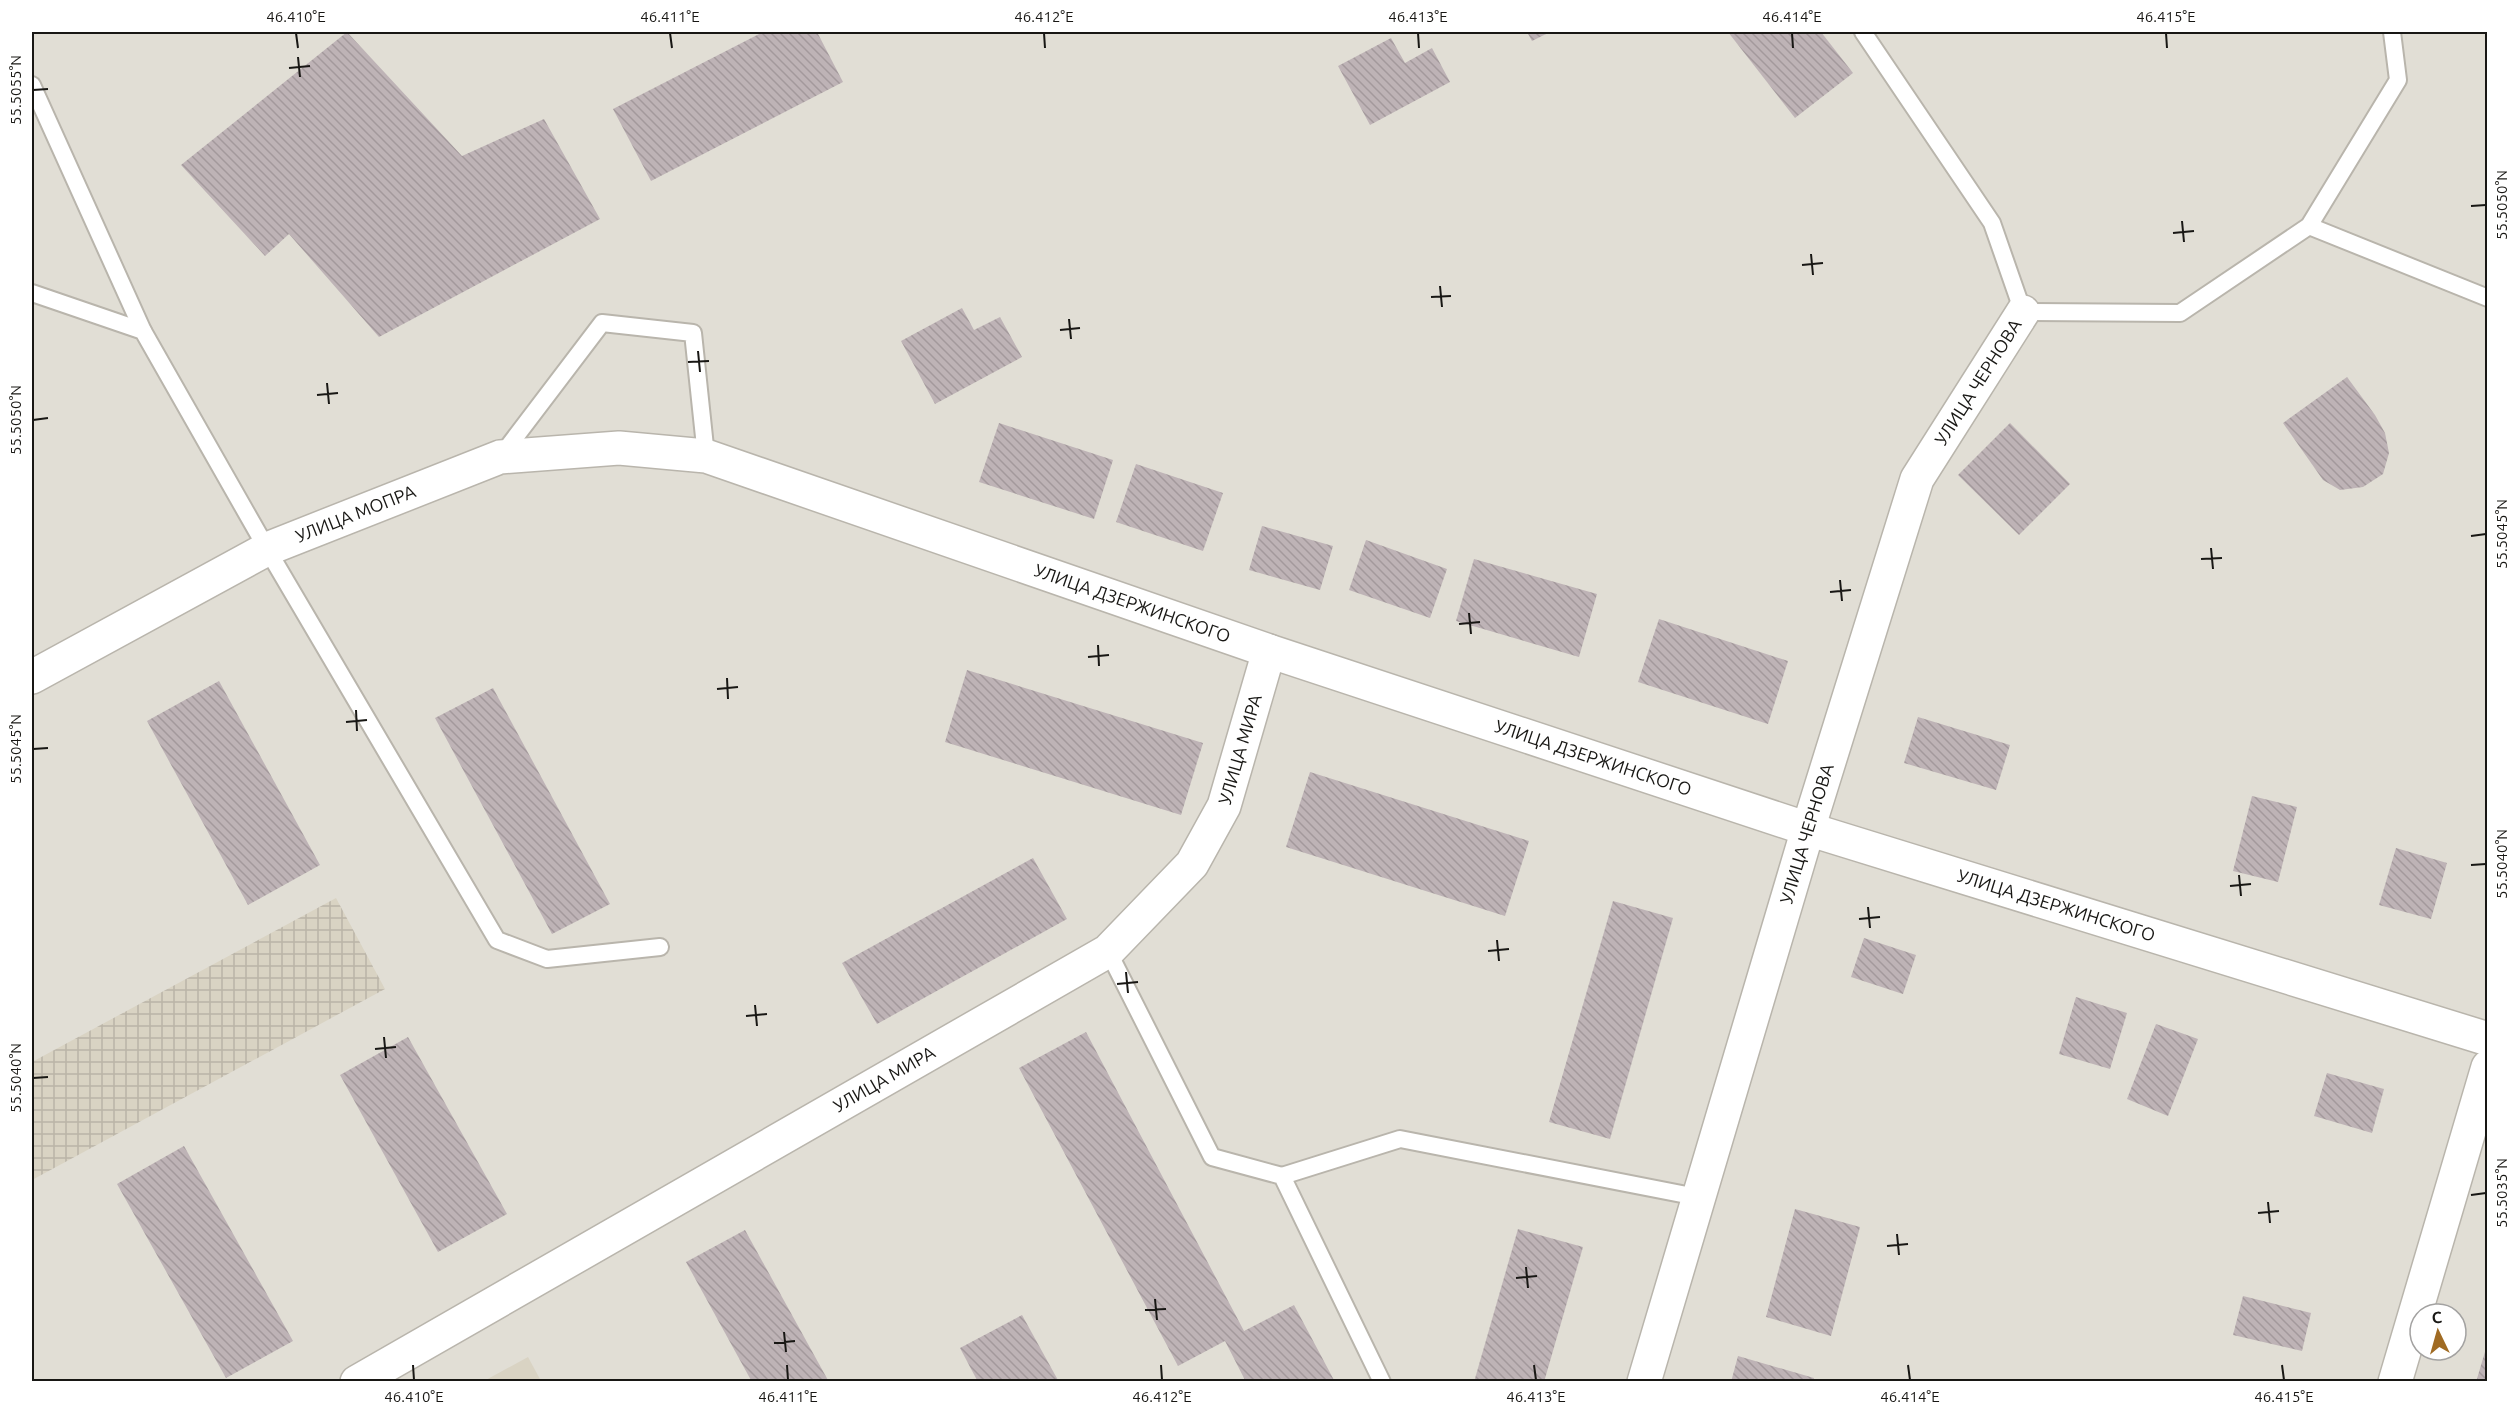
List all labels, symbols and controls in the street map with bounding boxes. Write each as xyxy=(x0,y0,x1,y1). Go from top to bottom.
text: 46.410°E xyxy=(266,8,326,25)
text: 46.411°E xyxy=(640,8,700,25)
text: 46.412°E xyxy=(1014,8,1074,25)
text: 46.413°E xyxy=(1388,8,1448,25)
text: 46.414°E xyxy=(1762,8,1822,25)
text: 46.415°E xyxy=(2136,8,2196,25)
text: 55.5055°N xyxy=(7,55,24,125)
text: 55.5050°N xyxy=(2493,170,2510,240)
street label: УЛИЦА ЧЕРНОВА xyxy=(1930,315,2025,448)
text: 55.5050°N xyxy=(7,385,24,455)
street label: УЛИЦА МОПРА xyxy=(292,480,419,546)
text: 55.5045°N xyxy=(2493,499,2510,569)
street label: УЛИЦА ДЗЕРЖИНСКОГО xyxy=(1032,560,1233,646)
street label: УЛИЦА МИРА xyxy=(1214,691,1265,807)
text: 55.5045°N xyxy=(7,714,24,784)
street label: УЛИЦА ДЗЕРЖИНСКОГО xyxy=(1492,715,1694,799)
street label: УЛИЦА ЧЕРНОВА xyxy=(1775,761,1837,906)
text: 55.5040°N xyxy=(2493,829,2510,899)
street label: УЛИЦА ДЗЕРЖИНСКОГО xyxy=(1955,865,2158,945)
street label: УЛИЦА МИРА xyxy=(829,1041,938,1116)
text: 55.5040°N xyxy=(7,1043,24,1113)
text: 55.5035°N xyxy=(2493,1158,2510,1228)
north arrow xyxy=(2408,1302,2468,1362)
text: С xyxy=(2431,1308,2443,1326)
text: 46.410°E xyxy=(384,1388,444,1405)
text: 46.411°E xyxy=(758,1388,818,1405)
text: 46.412°E xyxy=(1132,1388,1192,1405)
text: 46.413°E xyxy=(1506,1388,1566,1405)
text: 46.414°E xyxy=(1880,1388,1940,1405)
text: 46.415°E xyxy=(2254,1388,2314,1405)

